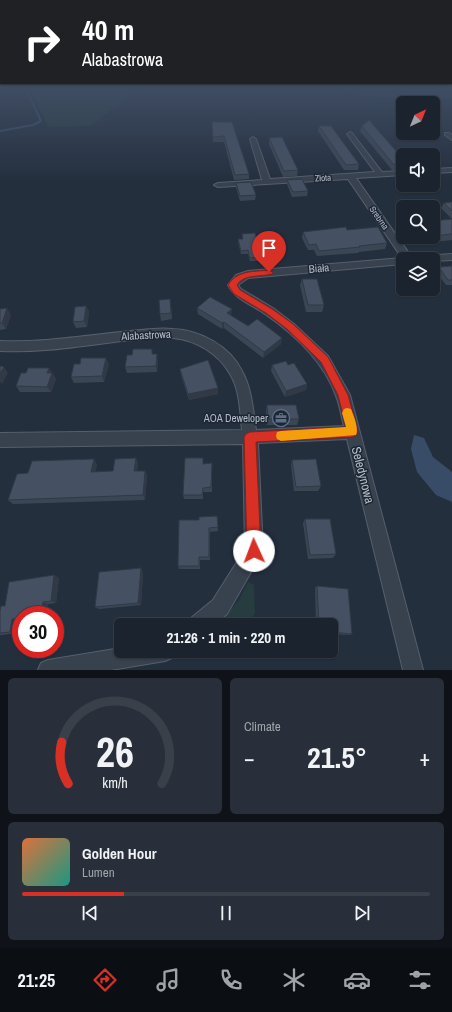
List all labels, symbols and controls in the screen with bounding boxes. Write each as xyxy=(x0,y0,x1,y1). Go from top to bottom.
text: 40 m xyxy=(82,11,134,49)
icon: right xyxy=(16,16,68,68)
text: Alabastrowa xyxy=(82,47,163,72)
north arrow xyxy=(396,96,440,140)
map controls xyxy=(396,96,440,296)
button: sound xyxy=(396,148,440,192)
street label: Złota xyxy=(314,171,332,185)
button: search xyxy=(396,200,440,244)
street label: Srebrna xyxy=(367,204,391,232)
pin xyxy=(252,231,286,272)
icon: arrive xyxy=(258,237,280,259)
button: layers xyxy=(396,252,440,296)
street label: Biała xyxy=(308,260,330,276)
street label: Alabastrowa xyxy=(120,327,171,343)
office icon: AOA Deweloper xyxy=(271,408,291,428)
place label: AOA Deweloper xyxy=(203,411,268,425)
street label: Seledynowa xyxy=(348,445,378,505)
position arrow xyxy=(233,530,275,572)
speed limit sign: 30 xyxy=(12,606,64,658)
text: 21:26 · 1 min · 220 m xyxy=(167,627,285,648)
text: Climate xyxy=(244,718,281,735)
text: 26 xyxy=(96,724,134,780)
text: 21.5° xyxy=(307,737,367,777)
text: − xyxy=(244,743,255,773)
text: + xyxy=(419,743,430,773)
text: km/h xyxy=(102,773,128,792)
text: Golden Hour xyxy=(82,843,157,864)
text: Lumen xyxy=(82,864,115,881)
icon: previous xyxy=(79,902,101,924)
icon: pause xyxy=(215,902,237,924)
icon: next xyxy=(351,902,373,924)
icon: directions xyxy=(91,966,119,994)
icon: music xyxy=(154,966,182,994)
icon: phone xyxy=(217,966,245,994)
icon: climate xyxy=(280,966,308,994)
icon: car xyxy=(343,966,371,994)
icon: filters xyxy=(406,966,434,994)
text: 21:25 xyxy=(18,968,55,993)

